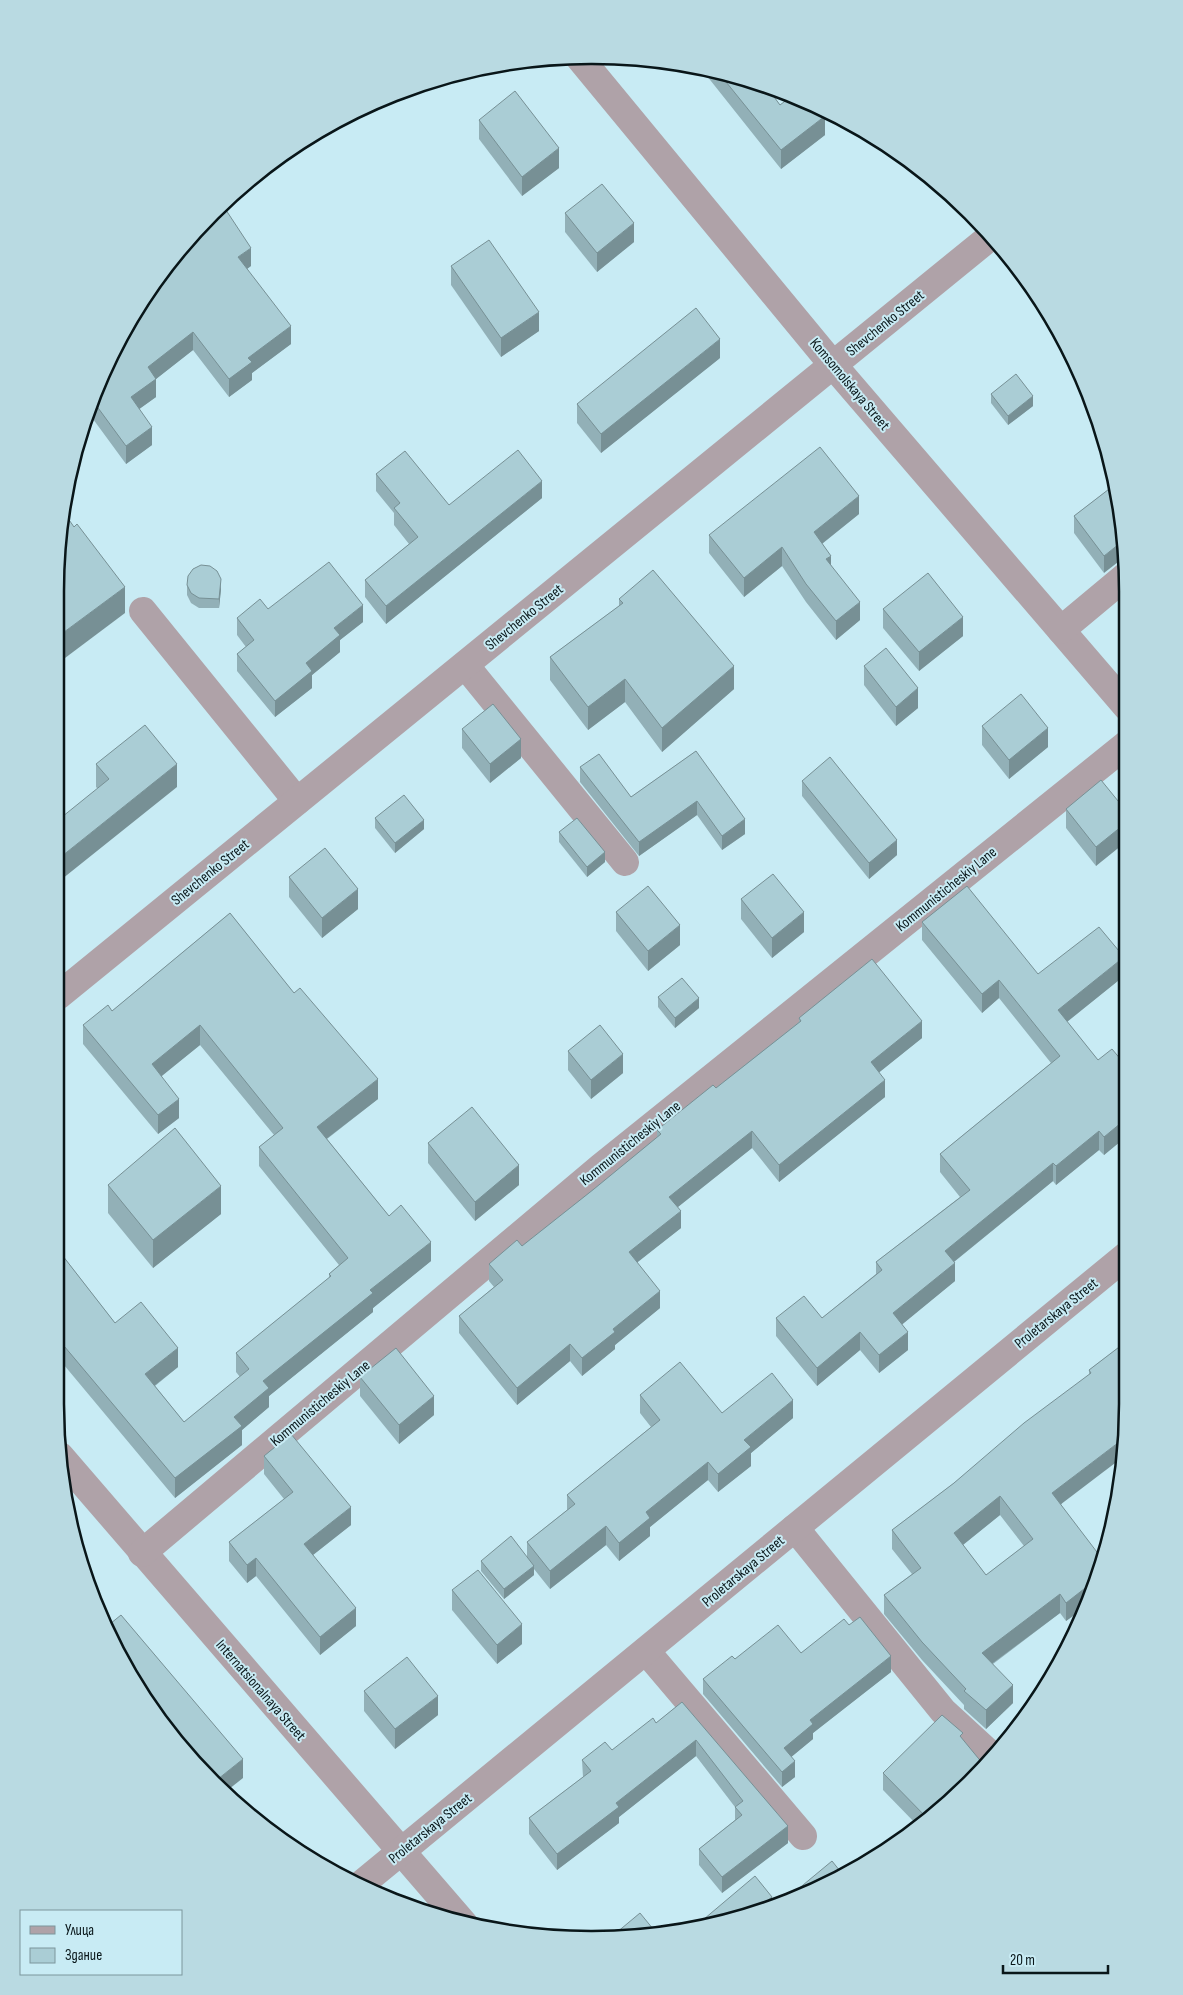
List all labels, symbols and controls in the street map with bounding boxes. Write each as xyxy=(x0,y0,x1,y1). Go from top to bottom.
street label: Shevchenko Street xyxy=(842,286,929,361)
street label: Komsomolskaya Street xyxy=(805,334,894,435)
street label: Shevchenko Street xyxy=(481,580,568,655)
street label: Shevchenko Street xyxy=(167,835,254,910)
street label: Kommunisticheskiy Lane xyxy=(892,843,1001,936)
street label: Kommunisticheskiy Lane xyxy=(576,1097,685,1190)
street label: Proletarskaya Street xyxy=(1011,1274,1102,1353)
street label: Kommunisticheskiy Lane xyxy=(267,1356,374,1451)
street label: Proletarskaya Street xyxy=(698,1531,789,1611)
street label: Internatsionalnaya Street xyxy=(212,1636,310,1745)
street label: Proletarskaya Street xyxy=(385,1789,476,1868)
legend xyxy=(20,1910,182,1975)
text: Улица xyxy=(65,1921,94,1940)
scale bar xyxy=(1003,1942,1108,1974)
text: Здание xyxy=(65,1946,102,1965)
text: 20 m xyxy=(1010,1951,1035,1970)

